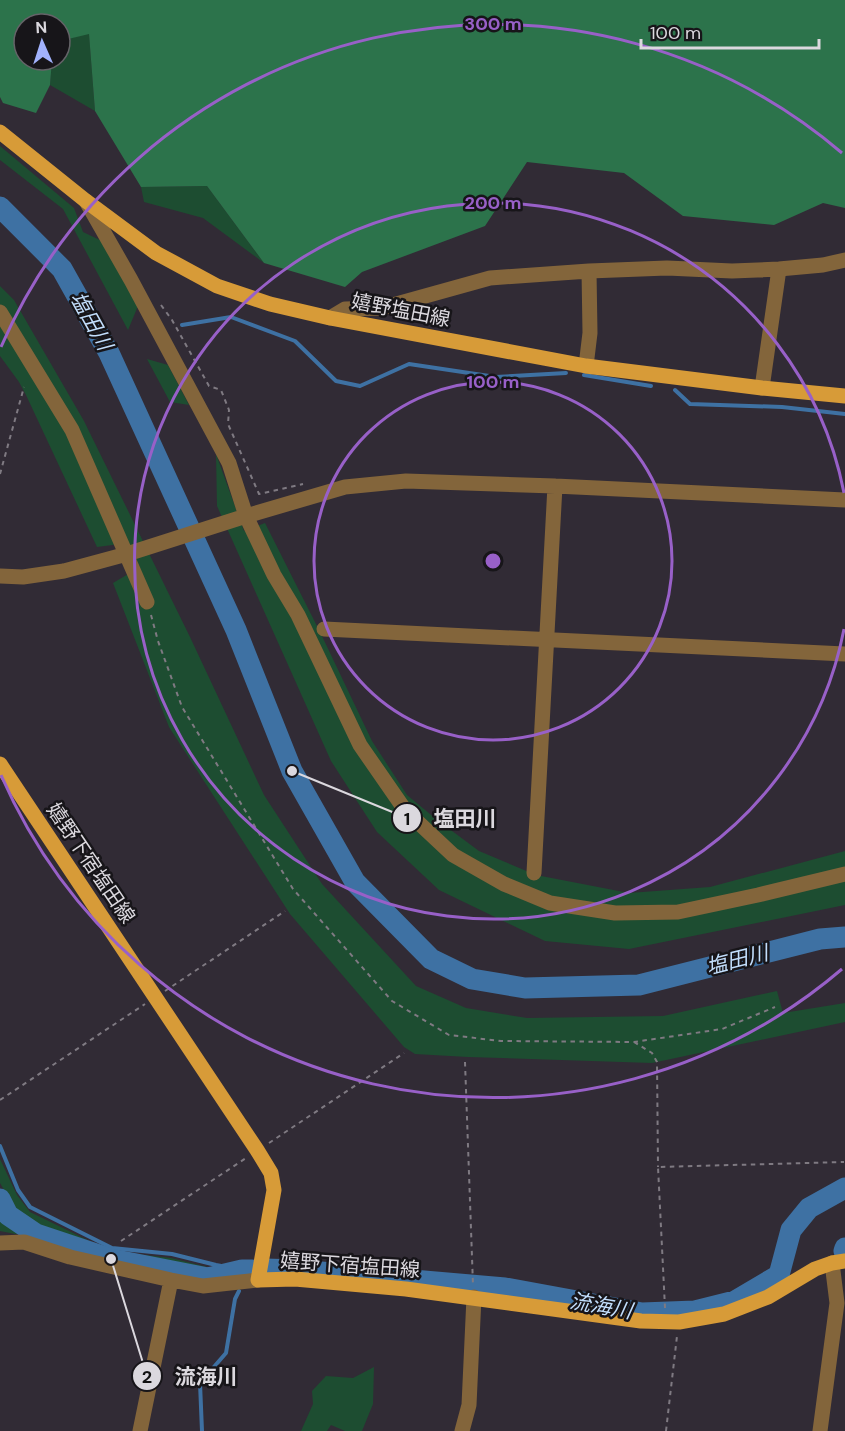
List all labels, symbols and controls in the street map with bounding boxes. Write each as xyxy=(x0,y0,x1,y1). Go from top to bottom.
north arrow xyxy=(12,12,72,72)
text: 300 m xyxy=(464,12,522,36)
scale bar xyxy=(641,12,820,50)
text: N xyxy=(35,17,48,38)
text: 100 m xyxy=(650,21,701,45)
text: 200 m xyxy=(465,191,521,215)
water label: 塩田川 xyxy=(63,287,119,357)
street label: 嬉野塩田線 xyxy=(349,288,453,332)
text: 100 m xyxy=(466,370,520,394)
centre of rings xyxy=(483,551,503,571)
street label: 嬉野下宿塩田線 xyxy=(41,798,141,928)
callout: 塩田川 xyxy=(392,799,509,838)
text: 塩田川 xyxy=(434,805,497,833)
text: 1 xyxy=(404,807,410,831)
water label: 塩田川 xyxy=(703,938,773,981)
street label: 嬉野下宿塩田線 xyxy=(279,1247,421,1283)
water label: 流海川 xyxy=(568,1287,636,1326)
callout: 流海川 xyxy=(132,1357,249,1396)
text: 流海川 xyxy=(175,1363,238,1391)
text: 2 xyxy=(142,1365,152,1389)

